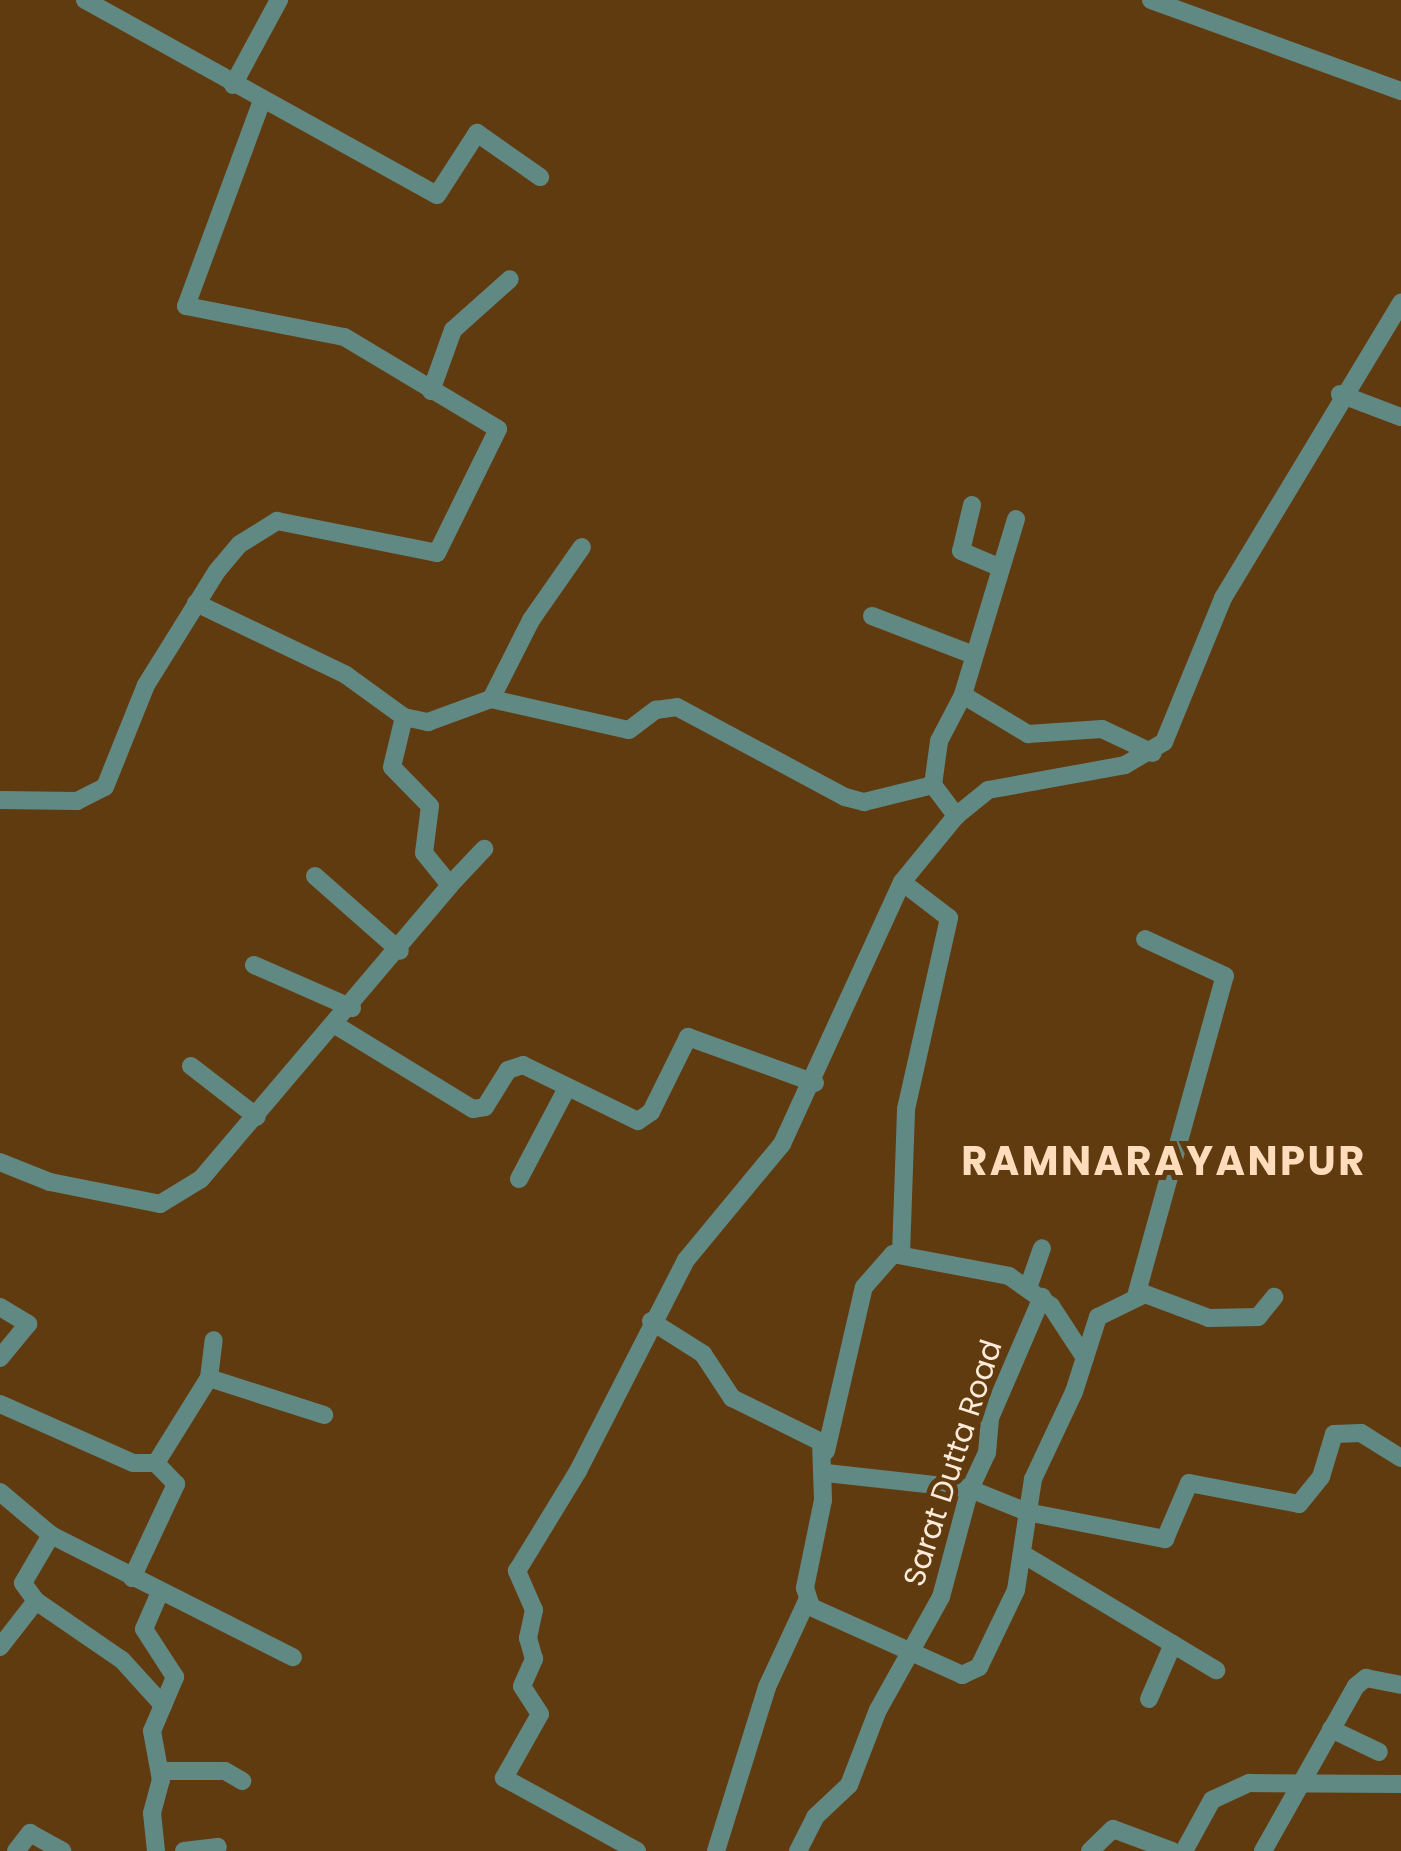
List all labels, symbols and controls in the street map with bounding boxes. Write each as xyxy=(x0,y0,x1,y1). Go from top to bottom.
district label: RAMNARAYANPUR xyxy=(961,1137,1367,1185)
street label: Sarat Dutta Road xyxy=(896,1335,1010,1591)

